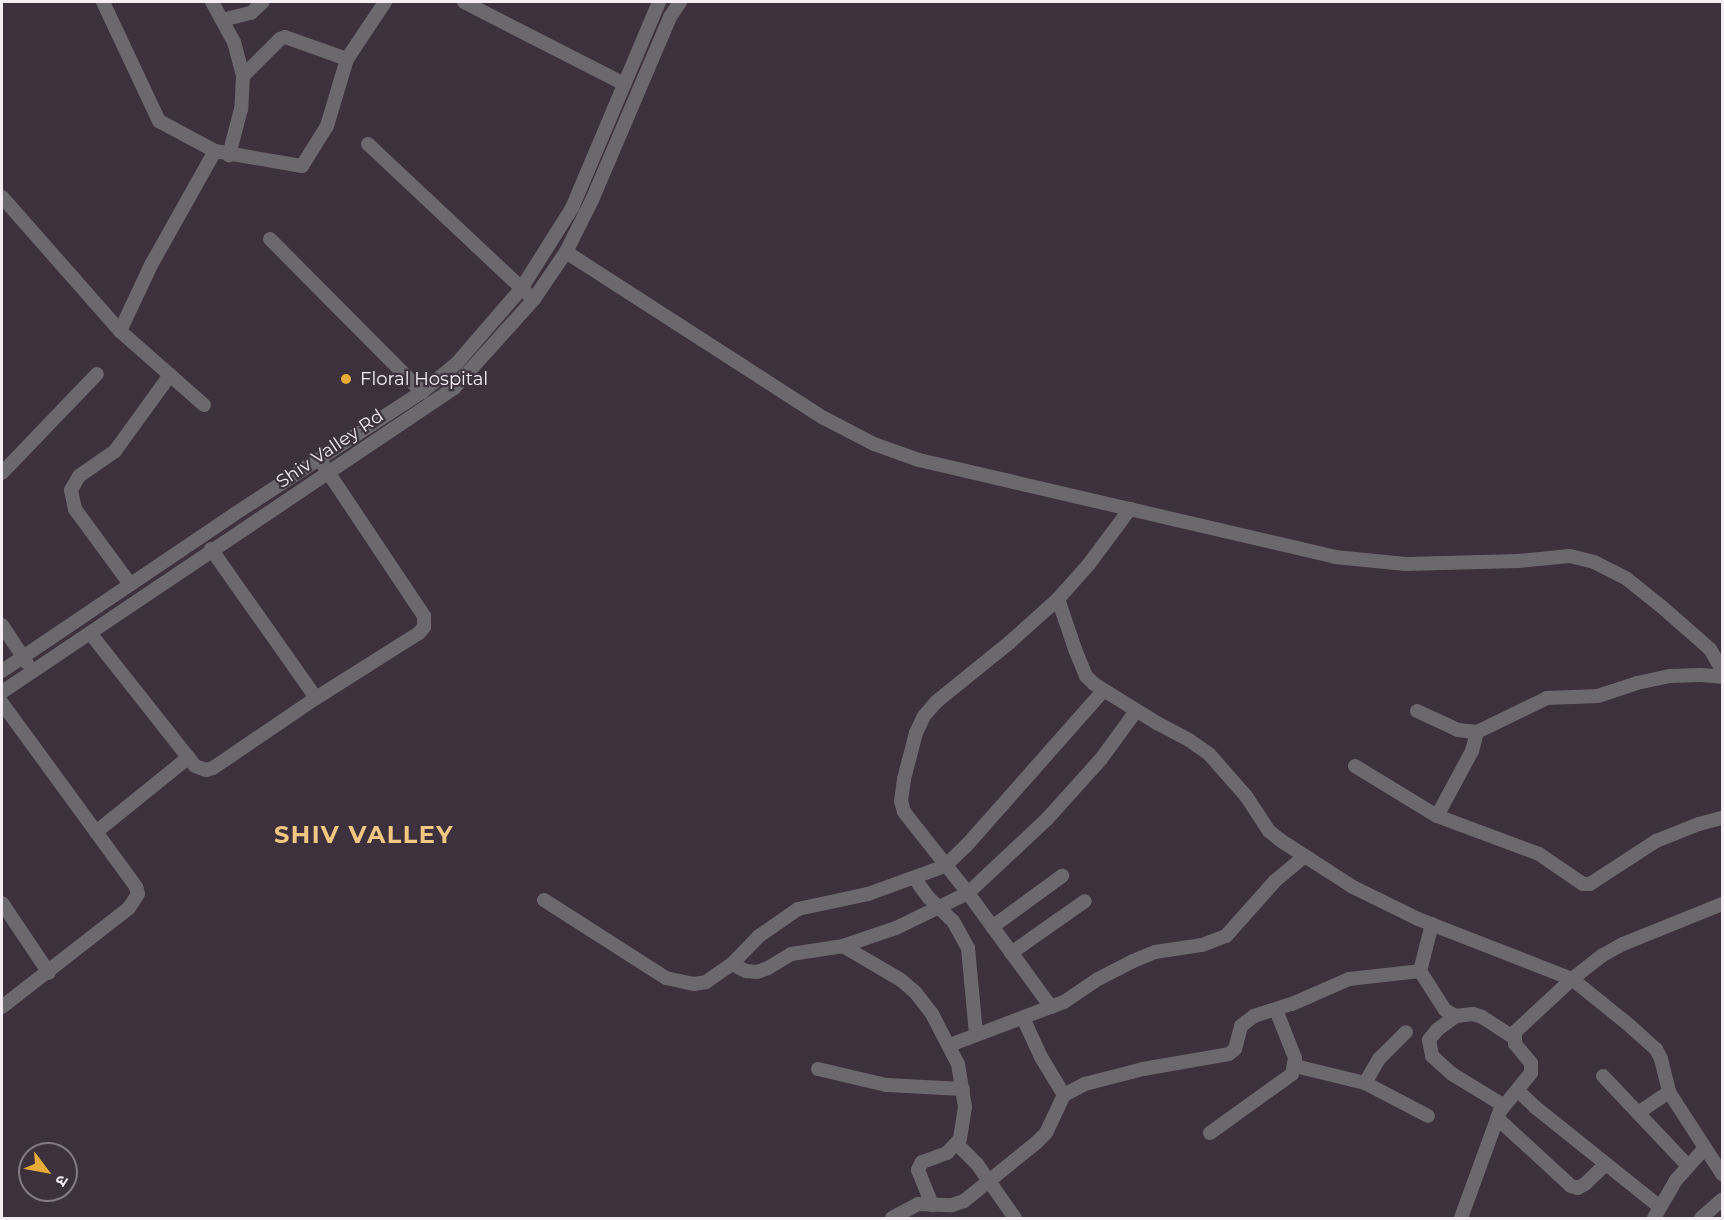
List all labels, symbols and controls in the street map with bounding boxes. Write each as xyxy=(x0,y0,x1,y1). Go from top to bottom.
place label: Floral Hospital xyxy=(360,368,488,390)
marker: Floral Hospital xyxy=(337,370,355,388)
street label: Shiv Valley Rd xyxy=(272,405,388,493)
district label: SHIV VALLEY xyxy=(274,821,454,849)
north arrow xyxy=(18,1142,78,1202)
text: उ xyxy=(51,1172,73,1190)

